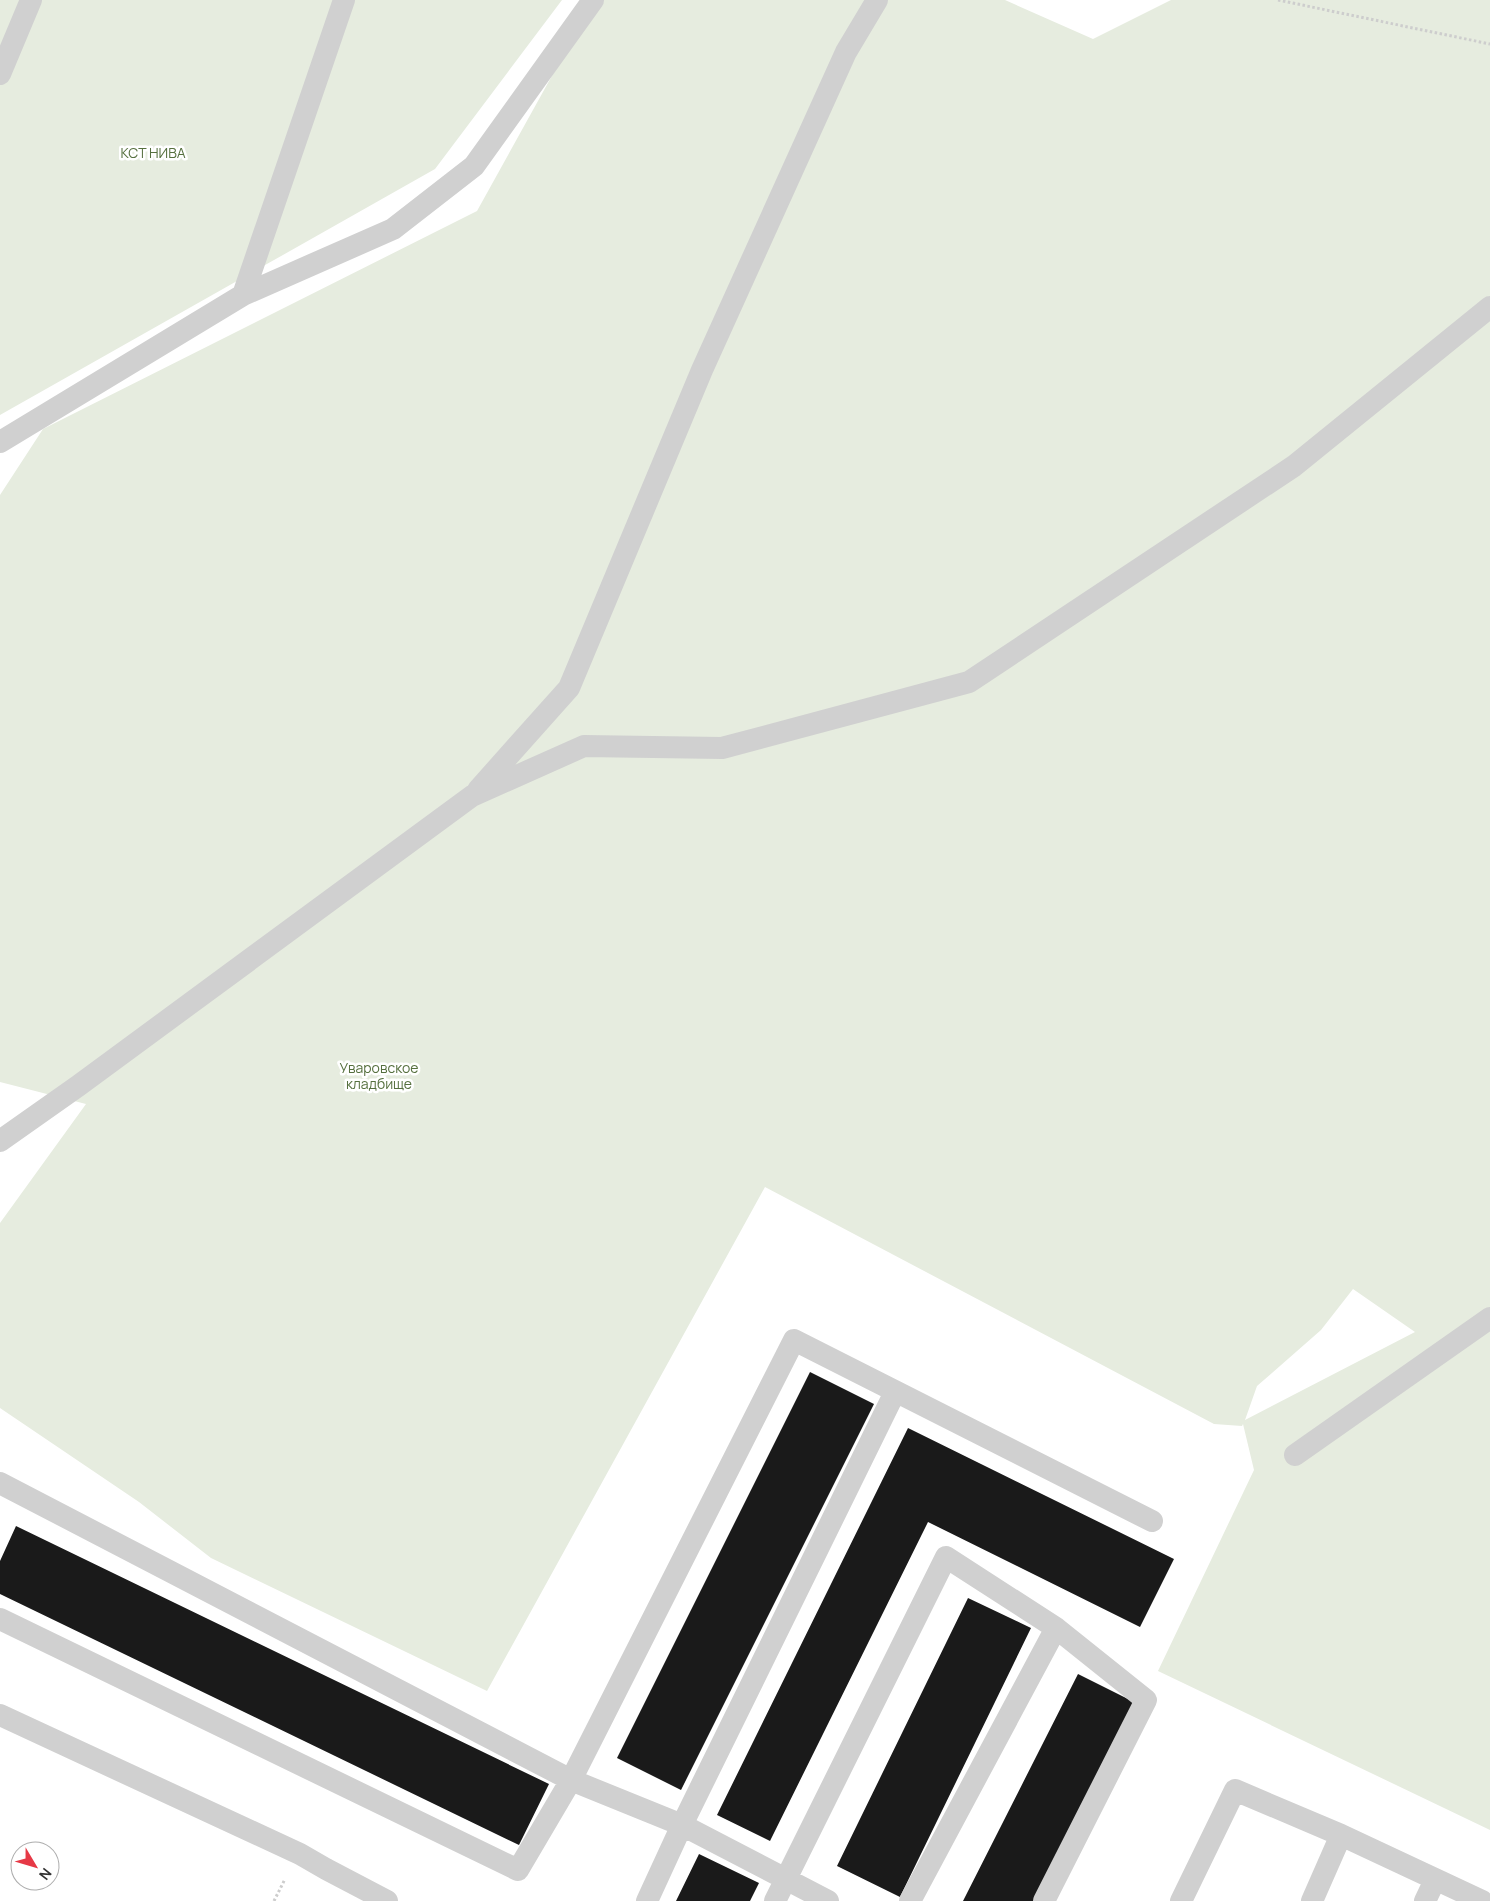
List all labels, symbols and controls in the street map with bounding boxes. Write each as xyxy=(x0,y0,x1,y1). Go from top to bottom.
park label: КСТ НИВА xyxy=(120,143,186,162)
park label: Уваровское кладбище xyxy=(340,1058,418,1093)
north arrow xyxy=(10,1841,60,1891)
text: N xyxy=(35,1864,56,1884)

